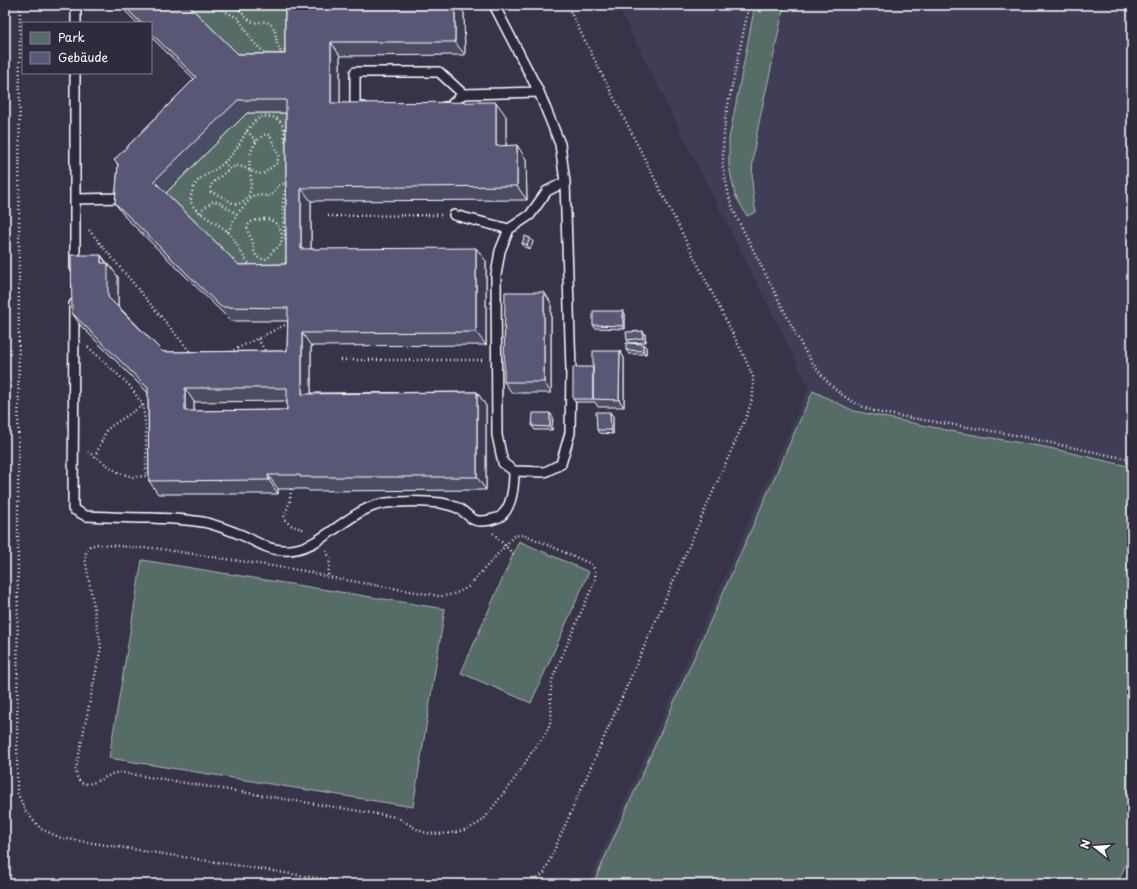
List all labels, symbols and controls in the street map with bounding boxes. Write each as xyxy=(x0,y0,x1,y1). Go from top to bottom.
legend xyxy=(22,22,152,74)
text: Park xyxy=(58,28,85,46)
text: Gebäude xyxy=(58,48,108,66)
north arrow xyxy=(1075,827,1115,867)
text: N xyxy=(1076,837,1094,851)

